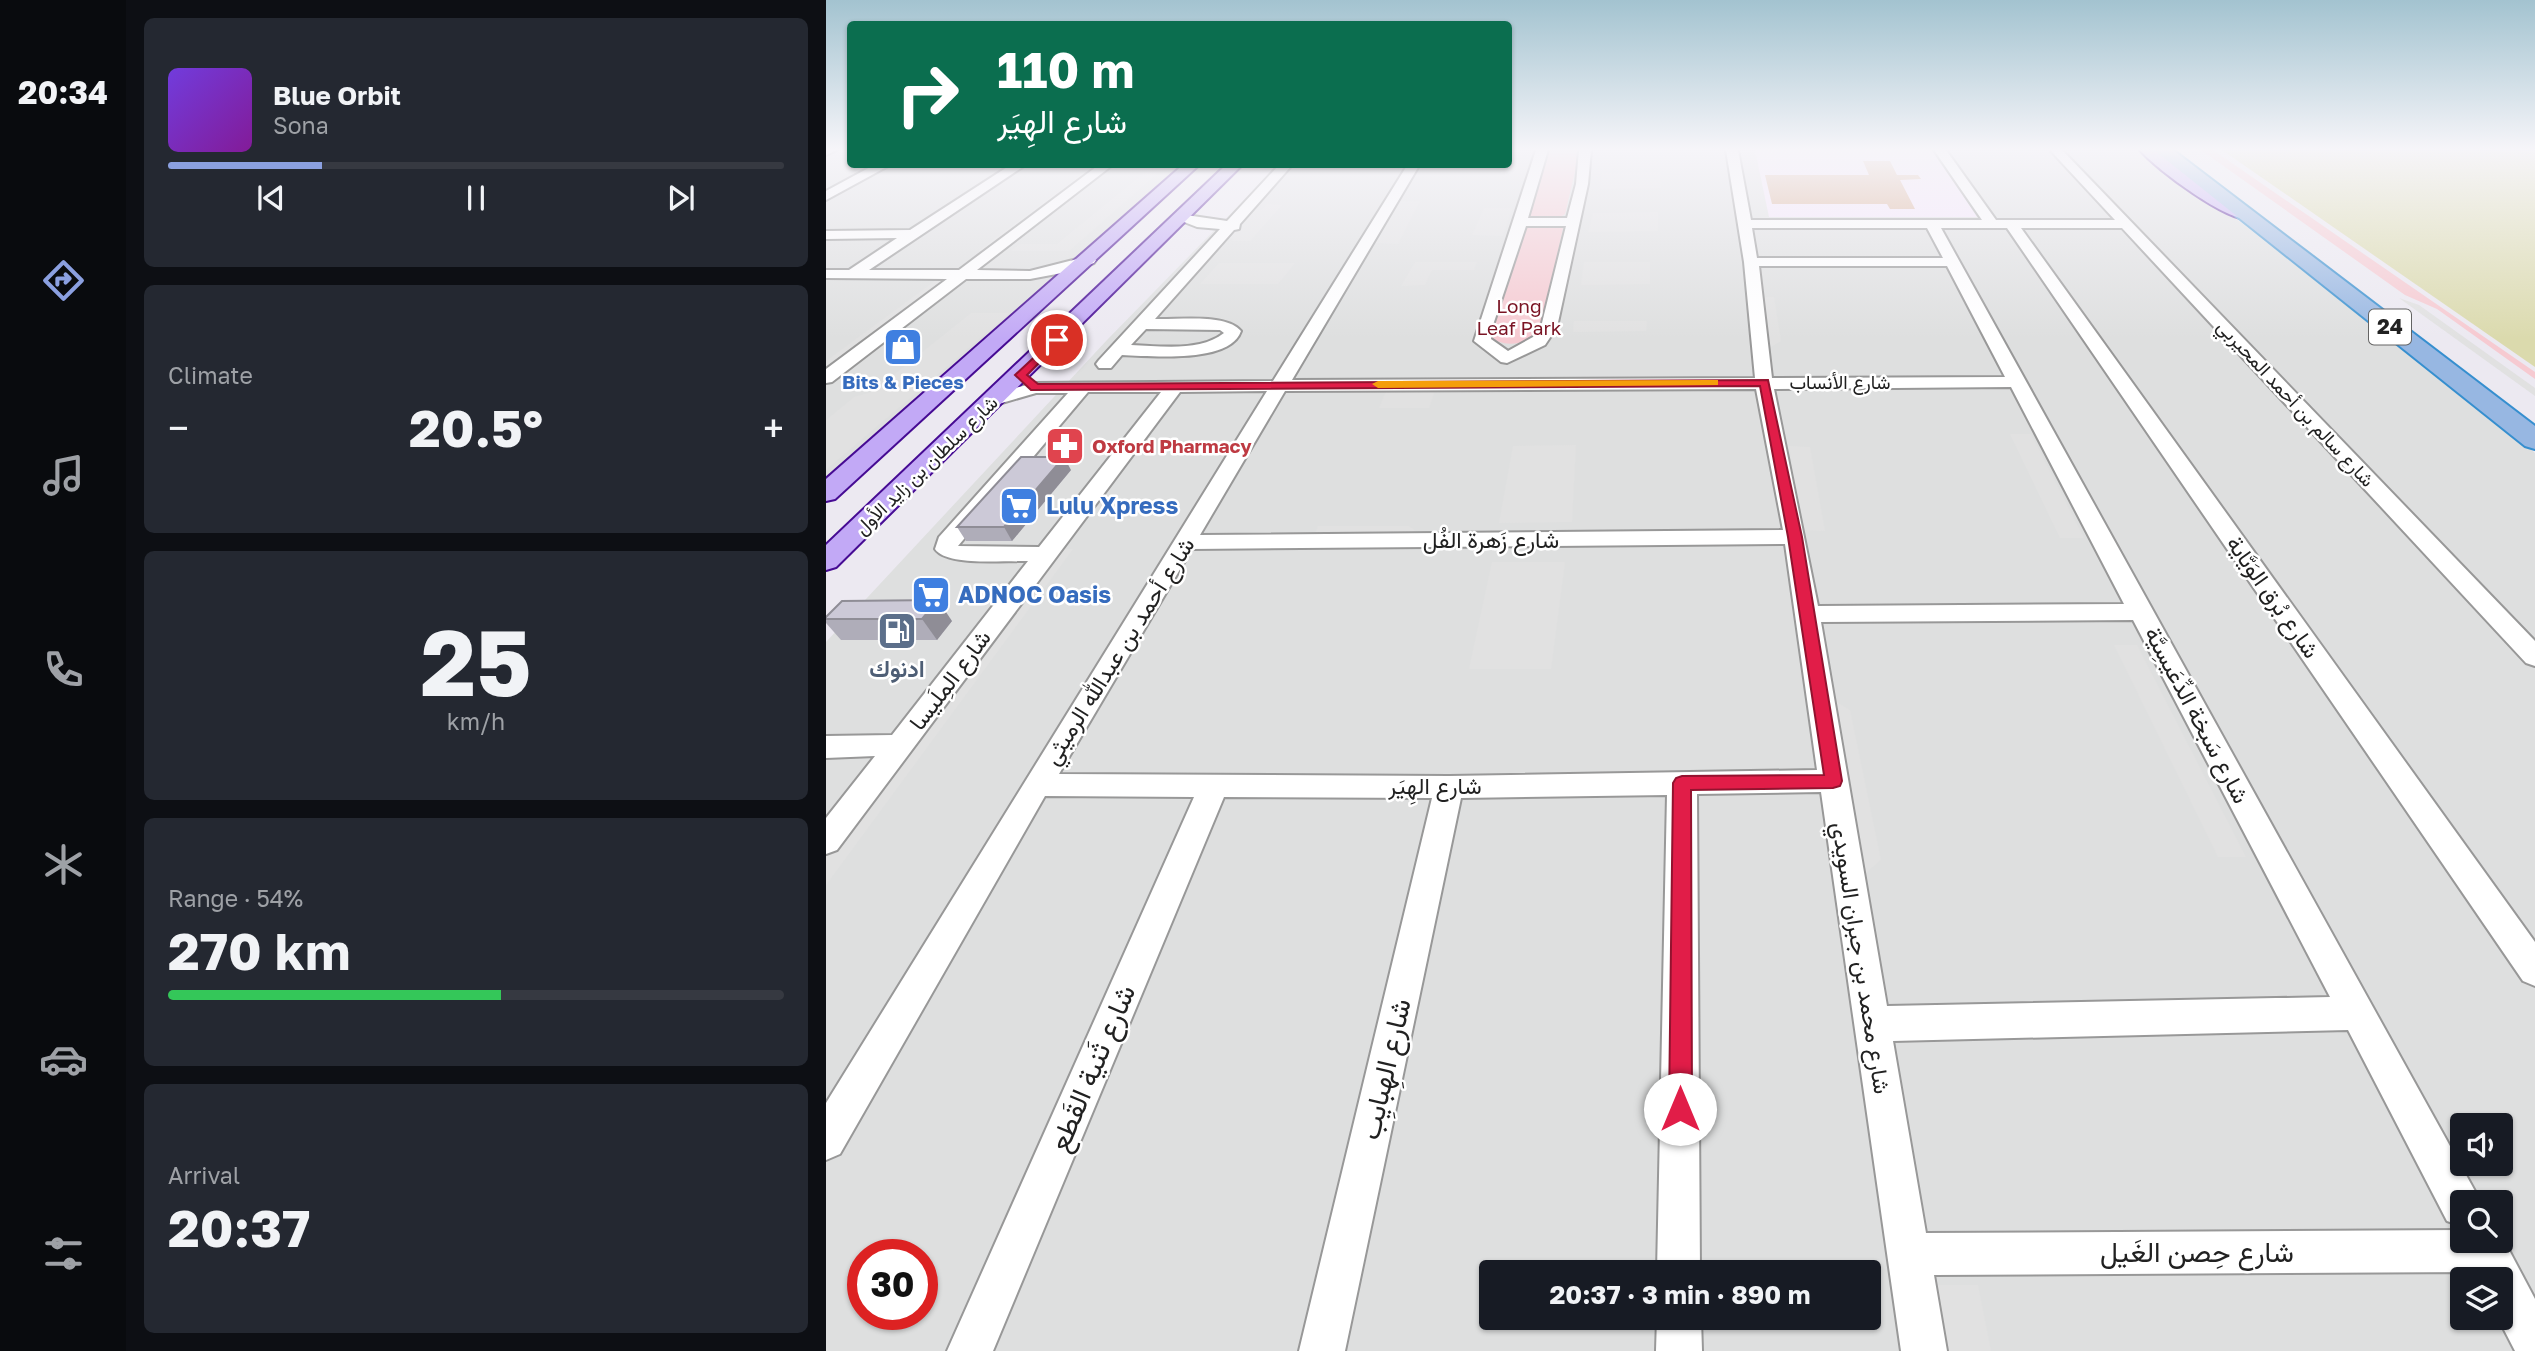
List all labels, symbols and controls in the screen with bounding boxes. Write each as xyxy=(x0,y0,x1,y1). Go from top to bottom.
text: 110 m xyxy=(997,40,1134,99)
icon: right xyxy=(882,49,973,140)
text: 20:34 xyxy=(18,73,108,111)
text: Blue Orbit xyxy=(273,80,401,111)
text: شارع الهِيَر xyxy=(997,102,1127,140)
text: Sona xyxy=(273,111,329,139)
icon: previous xyxy=(252,179,290,217)
icon: pause xyxy=(457,179,495,217)
icon: next xyxy=(662,179,700,217)
icon: directions xyxy=(39,256,88,305)
park label: Long Leaf Park xyxy=(1476,294,1562,339)
pin xyxy=(1027,310,1087,370)
road number: 24 xyxy=(2369,310,2411,344)
street label: شارع سالم بن أحمد المحيربي xyxy=(2209,314,2380,494)
icon: arrive xyxy=(1038,321,1076,359)
shop icon: Bits & Pieces xyxy=(882,326,924,368)
text: Climate xyxy=(168,361,253,389)
place label: Bits & Pieces xyxy=(842,370,964,393)
street label: شارع الأنساب xyxy=(1789,370,1891,395)
street label: شارع سلطان بن زايد الأول xyxy=(849,390,1003,540)
text: 20.5° xyxy=(409,396,543,458)
text: − xyxy=(168,405,189,450)
text: + xyxy=(763,405,784,450)
pharmacy icon: Oxford Pharmacy xyxy=(1044,425,1086,467)
place label: Oxford Pharmacy xyxy=(1092,434,1252,457)
icon: music xyxy=(39,451,88,500)
supermarket icon: Lulu Xpress xyxy=(998,485,1040,527)
place label: Lulu Xpress xyxy=(1046,491,1178,519)
street label: شارع زَهرة الفُل xyxy=(1423,525,1559,556)
street label: شارع بُرق الوَيَّاية xyxy=(2219,530,2326,665)
street label: شارع أحمد بن عبدالله الرميثي xyxy=(1037,532,1205,772)
supermarket icon: ADNOC Oasis xyxy=(910,574,952,616)
place label: ADNOC Oasis xyxy=(958,580,1111,608)
text: 25 xyxy=(420,607,532,716)
fuel station icon: ادنوك xyxy=(876,610,918,652)
street label: شارع سَبخة الدِّعَيسِيَّة xyxy=(2137,622,2256,809)
street label: شارع المِلَيسا xyxy=(902,624,998,737)
icon: phone xyxy=(39,645,88,694)
place label: ادنوك xyxy=(869,654,925,684)
text: km/h xyxy=(447,707,505,735)
street label: شارع الهِيَر xyxy=(1387,771,1482,805)
street label: شارع محمد بن جبران السويدي xyxy=(1821,820,1897,1097)
icon: climate xyxy=(39,840,88,889)
text: Range · 54% xyxy=(168,884,303,912)
text: 270 km xyxy=(168,919,351,981)
street label: شارع ثَنية القَطع xyxy=(1042,979,1145,1158)
street label: شارع الهِبايِب xyxy=(1352,995,1424,1144)
icon: car xyxy=(39,1035,88,1084)
position arrow xyxy=(1643,1072,1717,1146)
map controls xyxy=(2450,1113,2513,1330)
button: sound xyxy=(2450,1113,2513,1176)
text: Arrival xyxy=(168,1161,240,1189)
button: search xyxy=(2450,1190,2513,1253)
text: 20:37 xyxy=(168,1196,310,1258)
icon: filters xyxy=(39,1229,88,1278)
street label: شارع حِصن الغَيل xyxy=(2100,1235,2294,1271)
speed limit sign: 30 xyxy=(847,1239,938,1330)
button: layers xyxy=(2450,1267,2513,1330)
text: 20:37 · 3 min · 890 m xyxy=(1549,1279,1811,1310)

